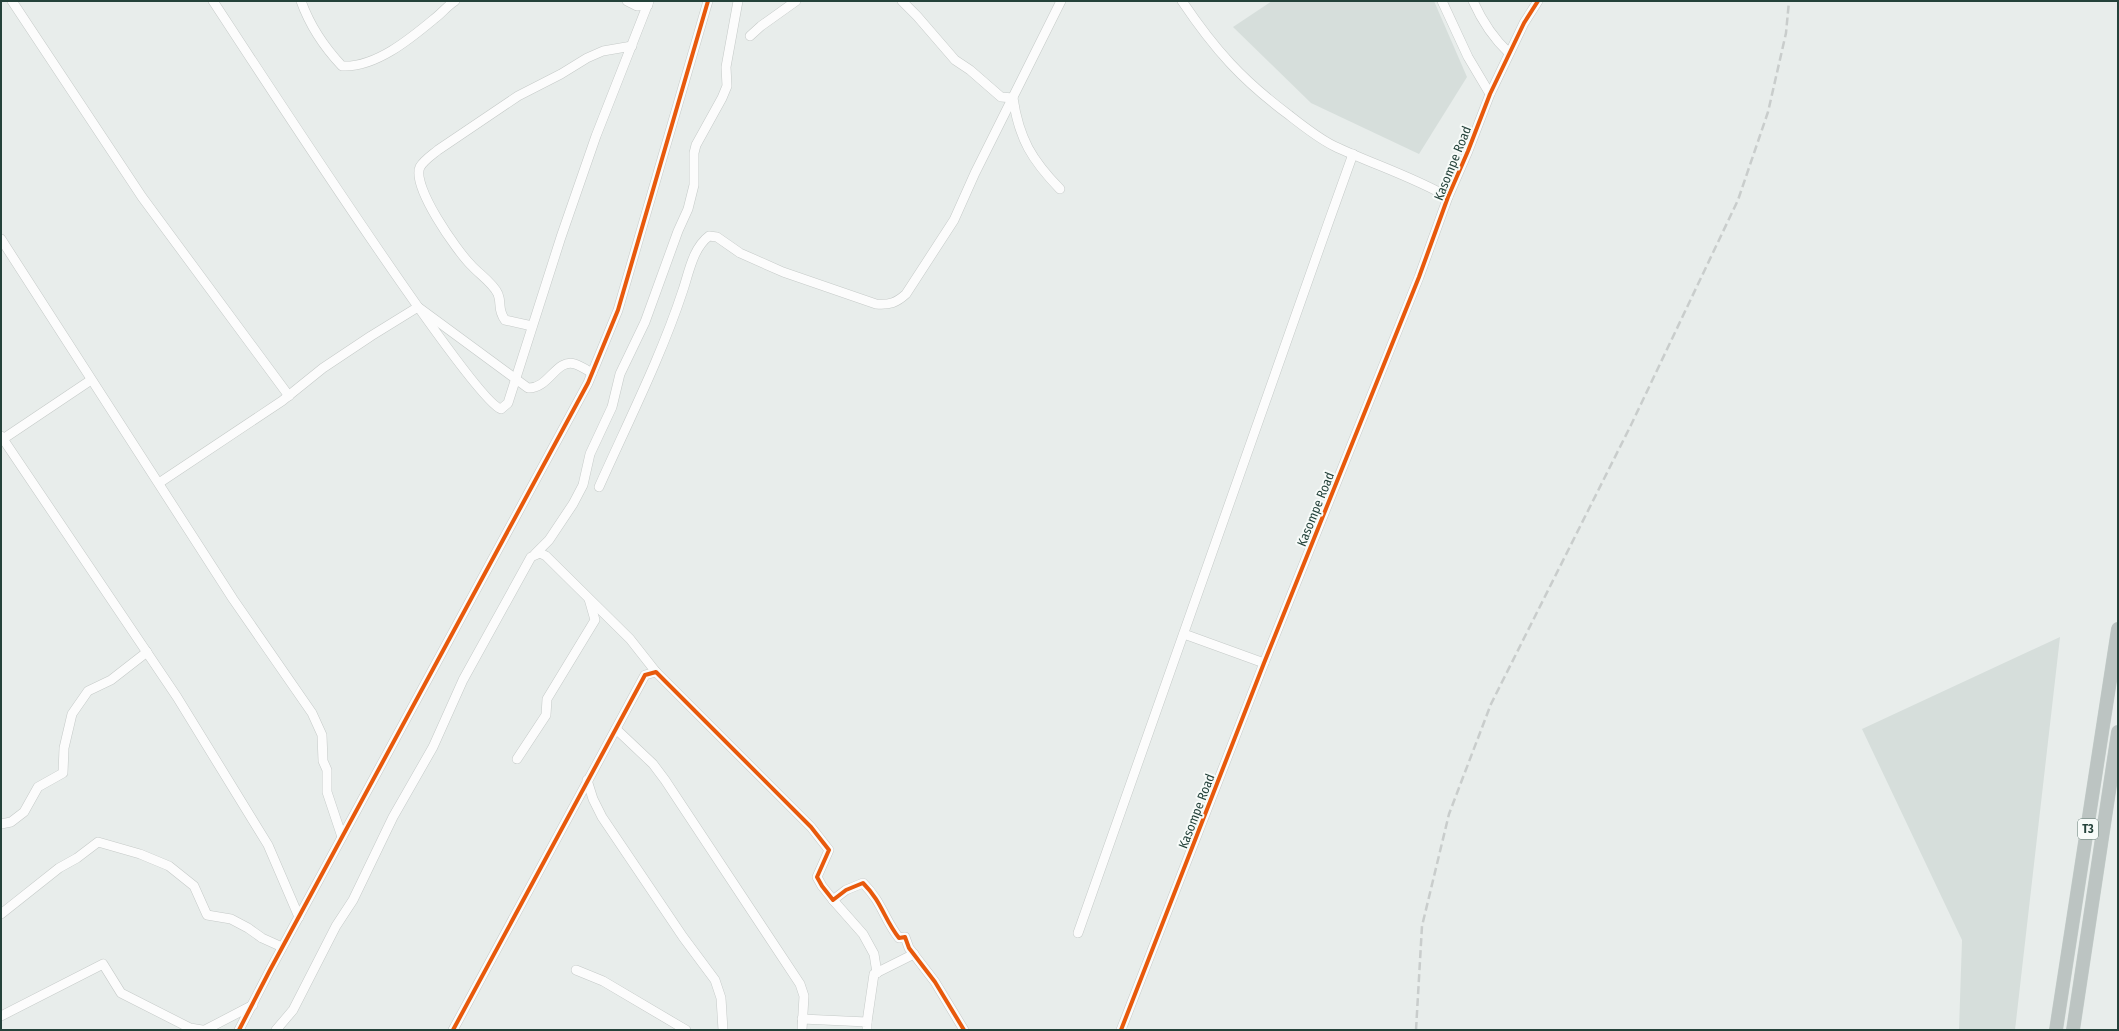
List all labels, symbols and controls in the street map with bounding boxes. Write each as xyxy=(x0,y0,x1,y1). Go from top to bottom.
street label: Kasompe Road xyxy=(1431,124,1474,203)
street label: Kasompe Road xyxy=(1294,470,1337,549)
street label: Kasompe Road xyxy=(1175,772,1218,851)
road number: T3 xyxy=(2078,819,2098,839)

